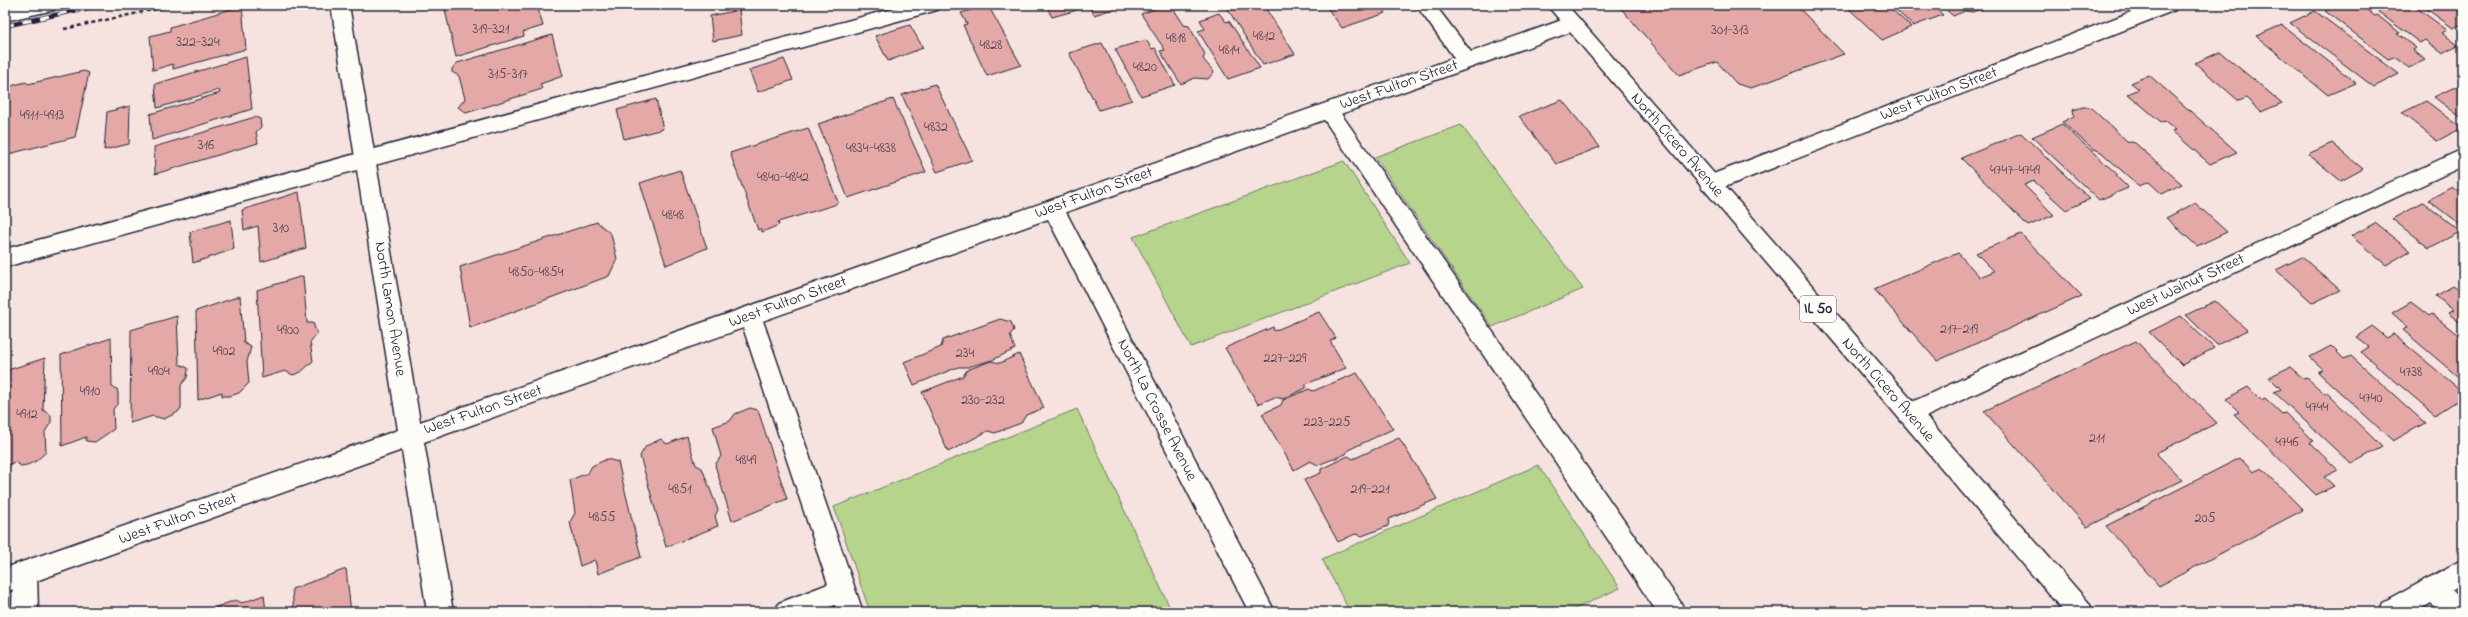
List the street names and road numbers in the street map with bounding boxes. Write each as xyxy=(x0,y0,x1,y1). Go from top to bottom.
street label: West Fulton Street xyxy=(1336,53,1462,117)
street label: West Fulton Street xyxy=(1877,60,2002,127)
street label: North Cicero Avenue xyxy=(1625,87,1730,203)
street label: West Fulton Street xyxy=(1032,160,1157,225)
street label: North Lamon Avenue xyxy=(368,240,413,379)
street label: West Walnut Street xyxy=(2123,247,2249,323)
street label: West Fulton Street xyxy=(726,269,851,334)
road number: IL 50 xyxy=(1800,296,1836,322)
street label: North Cicero Avenue xyxy=(1836,332,1941,448)
street label: North La Crosse Avenue xyxy=(1111,335,1204,486)
street label: West Fulton Street xyxy=(420,378,546,442)
street label: West Fulton Street xyxy=(116,486,241,551)

